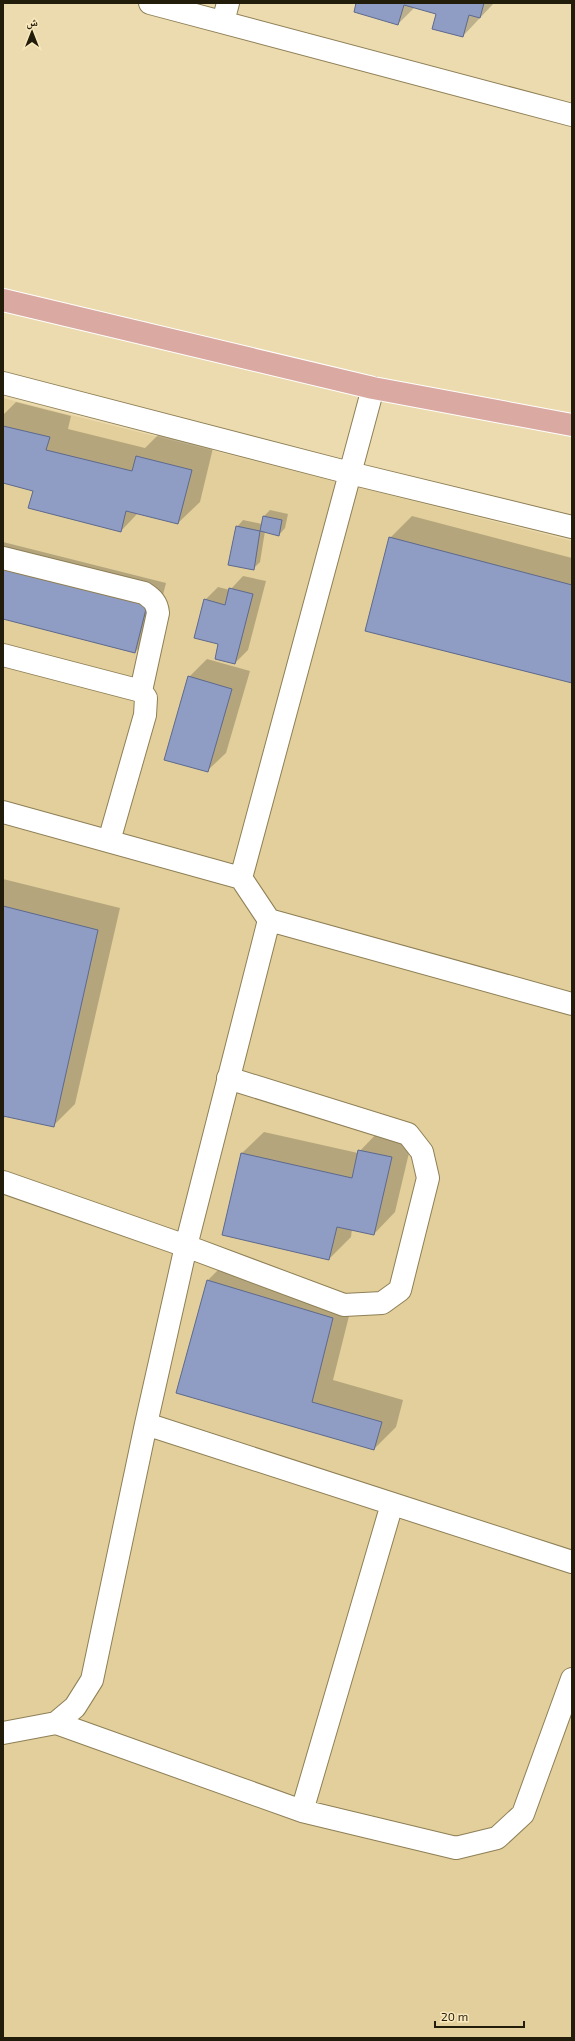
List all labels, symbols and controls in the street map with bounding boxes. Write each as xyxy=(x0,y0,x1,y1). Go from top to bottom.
north arrow xyxy=(12,12,52,52)
text: ش xyxy=(26,15,38,30)
scale bar xyxy=(435,2003,524,2029)
text: 20 m xyxy=(441,2009,468,2023)

